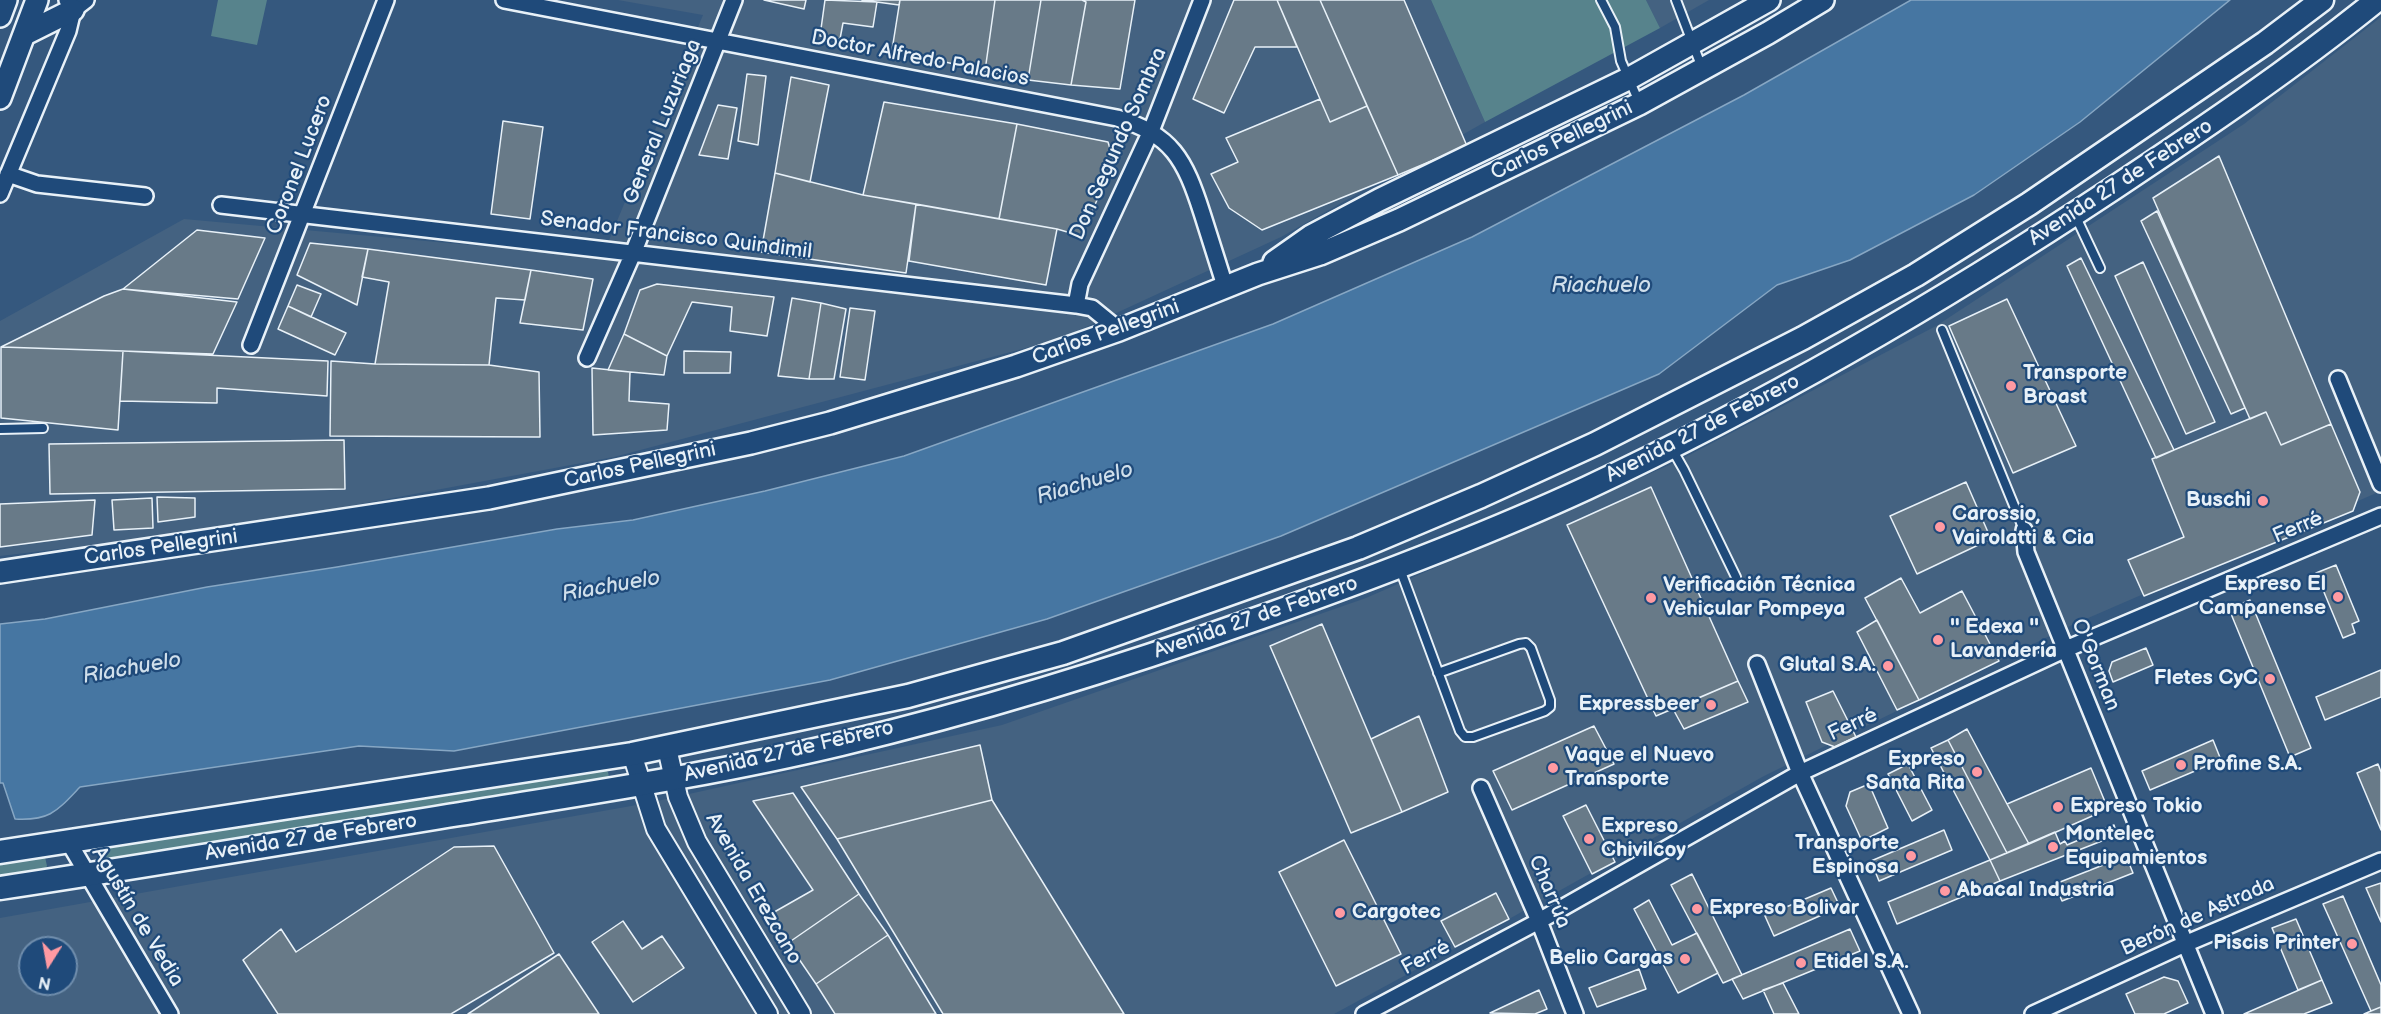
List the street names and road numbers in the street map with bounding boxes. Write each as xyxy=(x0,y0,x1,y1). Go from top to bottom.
street label: Doctor Alfredo Palacios xyxy=(809,26,1031,92)
street label: General Luzuriaga xyxy=(618,36,708,208)
street label: Don Segundo Sombra xyxy=(1065,44,1173,244)
street label: Coronel Lucero xyxy=(262,92,338,238)
street label: Carlos Pellegrini xyxy=(1487,96,1637,186)
street label: Avenida 27 de Febrero xyxy=(2024,114,2218,252)
street label: Senador Francisco Quindimil xyxy=(539,207,813,265)
street label: Carlos Pellegrini xyxy=(1029,295,1183,371)
street label: Avenida 27 de Febrero xyxy=(1602,369,1804,489)
street label: Carlos Pellegrini xyxy=(562,438,718,494)
street label: Ferré xyxy=(2269,506,2327,550)
street label: Carlos Pellegrini xyxy=(83,525,239,571)
street label: Avenida 27 de Febrero xyxy=(1151,571,1361,665)
street label: O'Gorman xyxy=(2065,615,2125,715)
street label: Ferré xyxy=(1824,703,1882,747)
street label: Avenida 27 de Febrero xyxy=(682,716,896,788)
street label: Avenida 27 de Febrero xyxy=(203,809,419,867)
street label: Avenida Erezcano xyxy=(699,809,807,969)
street label: Agustín de Vedia xyxy=(85,843,189,991)
street label: Charrúa xyxy=(1522,852,1576,932)
street label: Berón de Astrada xyxy=(2117,872,2279,962)
street label: Ferré xyxy=(1397,935,1455,981)

